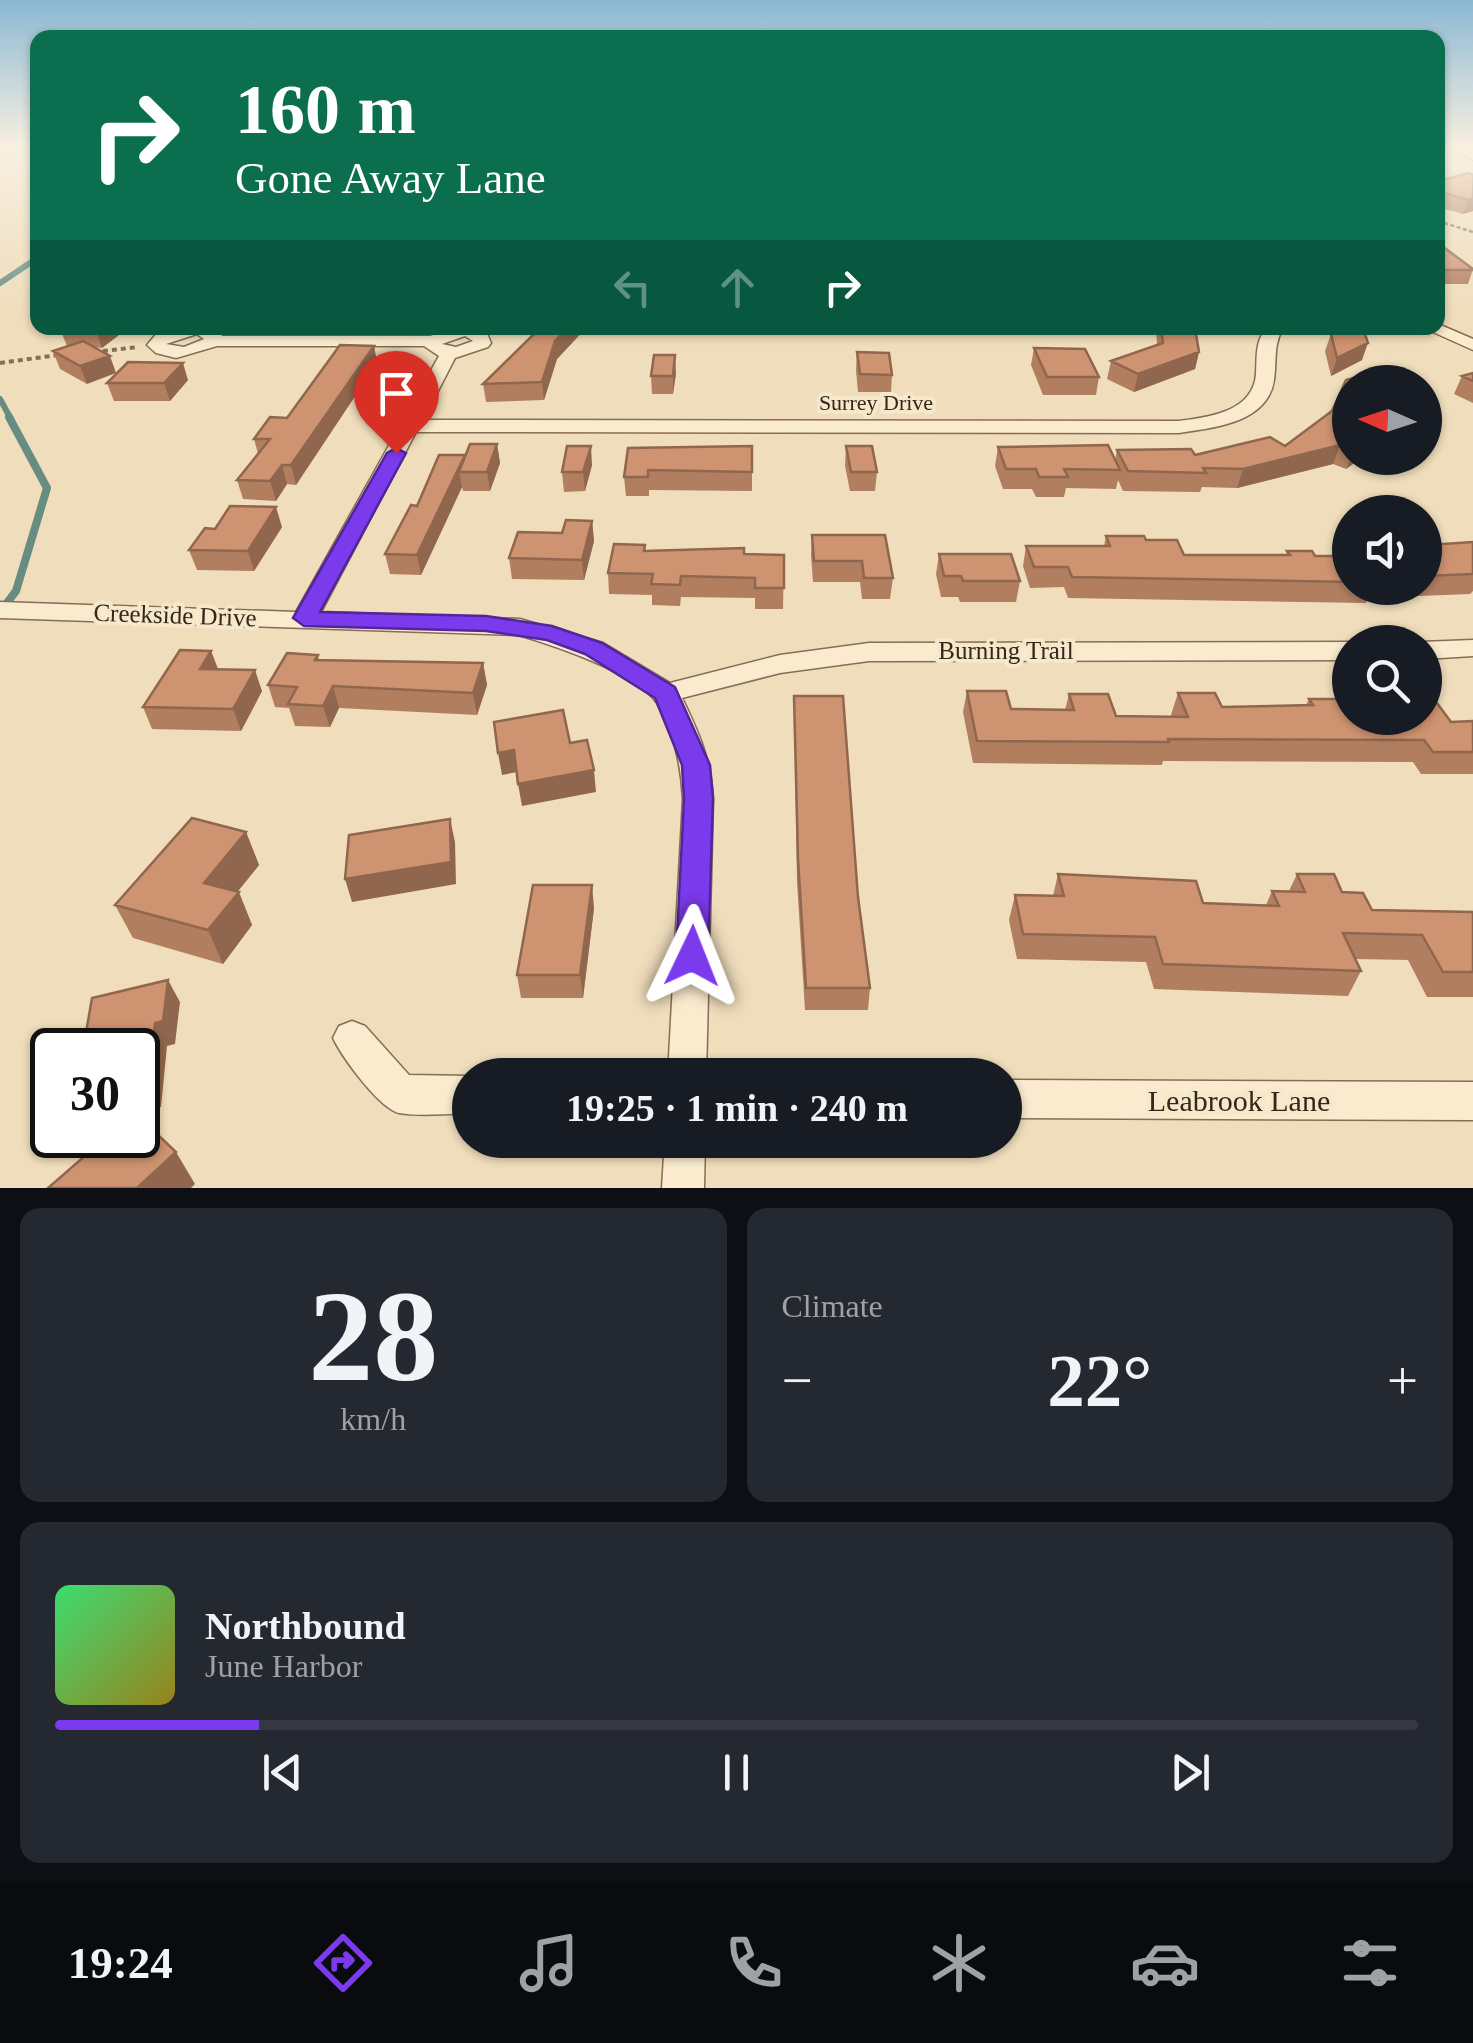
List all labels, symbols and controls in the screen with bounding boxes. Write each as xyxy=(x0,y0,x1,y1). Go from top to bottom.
icon: right xyxy=(70,70,200,200)
text: 160 m xyxy=(235,71,416,148)
text: Gone Away Lane xyxy=(235,153,546,203)
icon: left xyxy=(605,260,660,315)
icon: ahead xyxy=(710,260,765,315)
icon: right xyxy=(815,260,870,315)
pin xyxy=(354,351,439,454)
north arrow xyxy=(1332,365,1442,475)
map controls xyxy=(1332,365,1442,735)
icon: arrive xyxy=(369,366,424,421)
street label: Surrey Drive xyxy=(819,390,933,415)
button: sound xyxy=(1332,495,1442,605)
street label: Creekside Drive xyxy=(93,599,257,631)
button: search xyxy=(1332,625,1442,735)
street label: Burning Trail xyxy=(938,637,1074,664)
position arrow xyxy=(640,904,744,1008)
speed limit sign: 30 xyxy=(30,1028,160,1158)
street label: Leabrook Lane xyxy=(1148,1084,1330,1117)
text: 19:25 · 1 min · 240 m xyxy=(566,1087,908,1129)
text: 28 xyxy=(308,1264,438,1408)
text: Climate xyxy=(782,1288,883,1324)
text: 22° xyxy=(1047,1339,1152,1422)
text: − xyxy=(782,1350,813,1411)
text: + xyxy=(1387,1350,1418,1411)
text: km/h xyxy=(340,1401,406,1437)
text: Northbound xyxy=(205,1605,406,1647)
text: June Harbor xyxy=(205,1648,362,1684)
icon: previous xyxy=(255,1745,310,1800)
icon: pause xyxy=(709,1745,764,1800)
icon: next xyxy=(1163,1745,1218,1800)
icon: directions xyxy=(308,1928,378,1998)
icon: music xyxy=(514,1928,584,1998)
icon: phone xyxy=(719,1928,789,1998)
icon: climate xyxy=(924,1928,994,1998)
icon: car xyxy=(1130,1928,1200,1998)
icon: filters xyxy=(1335,1928,1405,1998)
text: 19:24 xyxy=(68,1938,173,1988)

